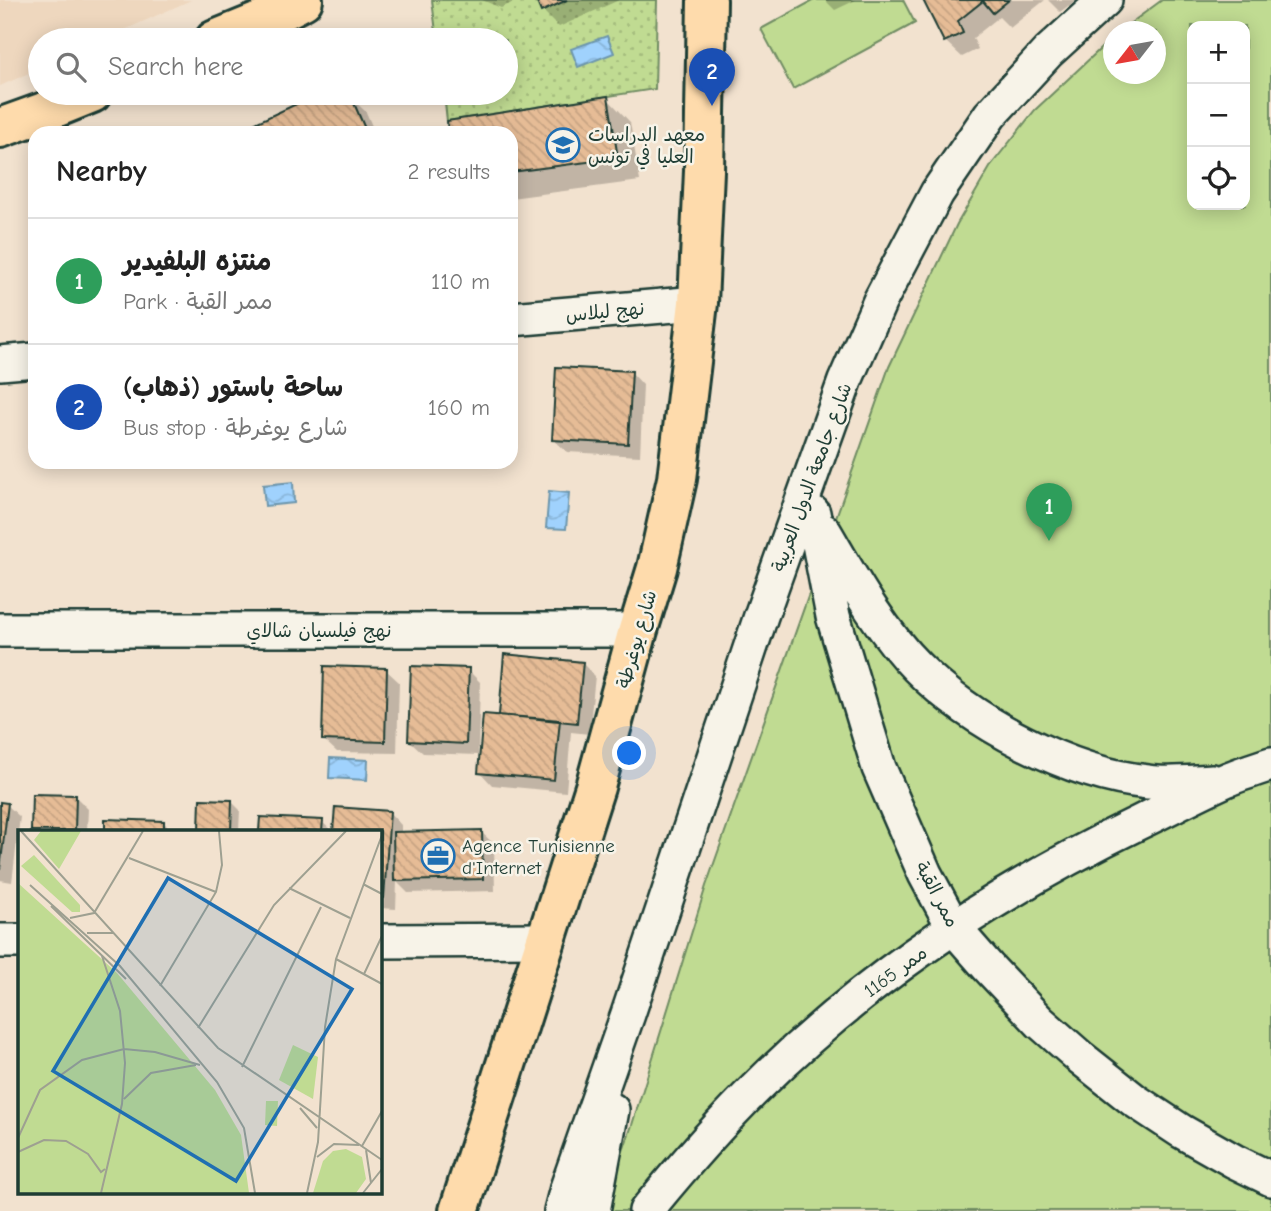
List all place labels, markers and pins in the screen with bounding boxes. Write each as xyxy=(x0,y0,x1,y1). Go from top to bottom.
pin: 2 xyxy=(689,48,735,106)
place label: معهد الدراسات العليا في تونس xyxy=(588,124,705,170)
school or university icon: معهد الدراسات العليا في تونس xyxy=(544,126,582,164)
pin: 1 xyxy=(1026,483,1072,541)
place label: Agence Tunisienne d'Internet xyxy=(462,835,615,879)
office icon: Agence Tunisienne d'Internet xyxy=(419,837,457,875)

